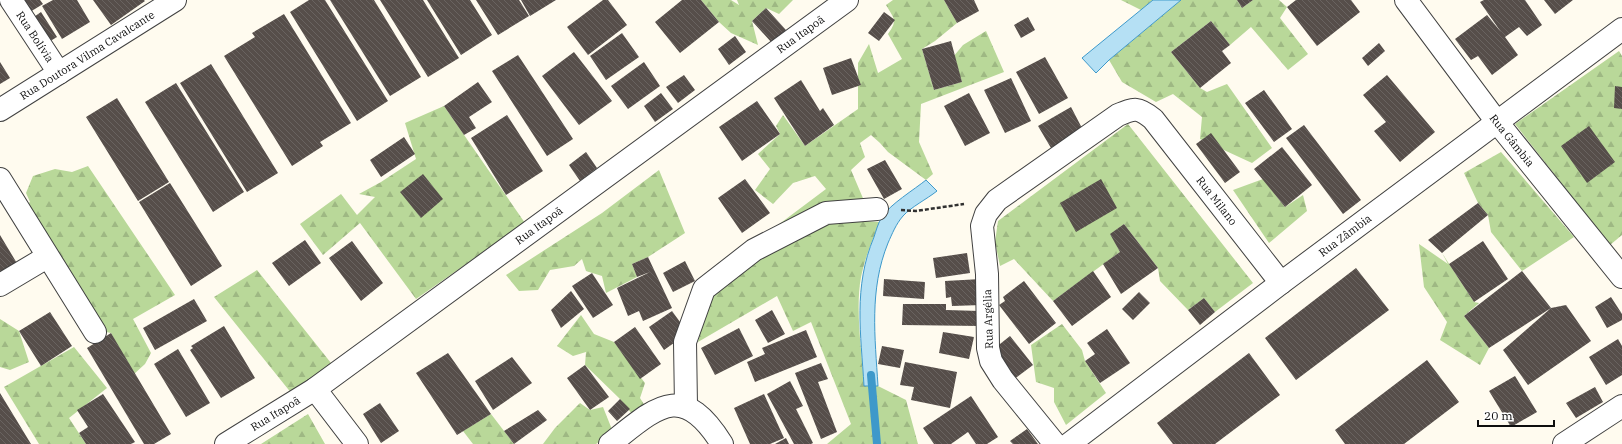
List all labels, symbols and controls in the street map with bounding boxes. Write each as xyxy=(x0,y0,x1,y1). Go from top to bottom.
street label: Rua Bolívia xyxy=(13,8,57,65)
street label: Rua Doutora Vilma Cavalcante xyxy=(17,8,157,103)
street label: Rua Itapoã xyxy=(774,12,827,56)
street label: Rua Gâmbia xyxy=(1487,112,1537,170)
street label: Rua Milano xyxy=(1193,173,1240,228)
street label: Rua Itapoã xyxy=(512,203,566,247)
street label: Rua Zâmbia xyxy=(1316,211,1374,260)
street label: Rua Argélia xyxy=(980,289,996,349)
street label: Rua Itapoã xyxy=(248,393,303,434)
scale bar xyxy=(1478,402,1554,428)
text: 20 m xyxy=(1484,408,1513,423)

